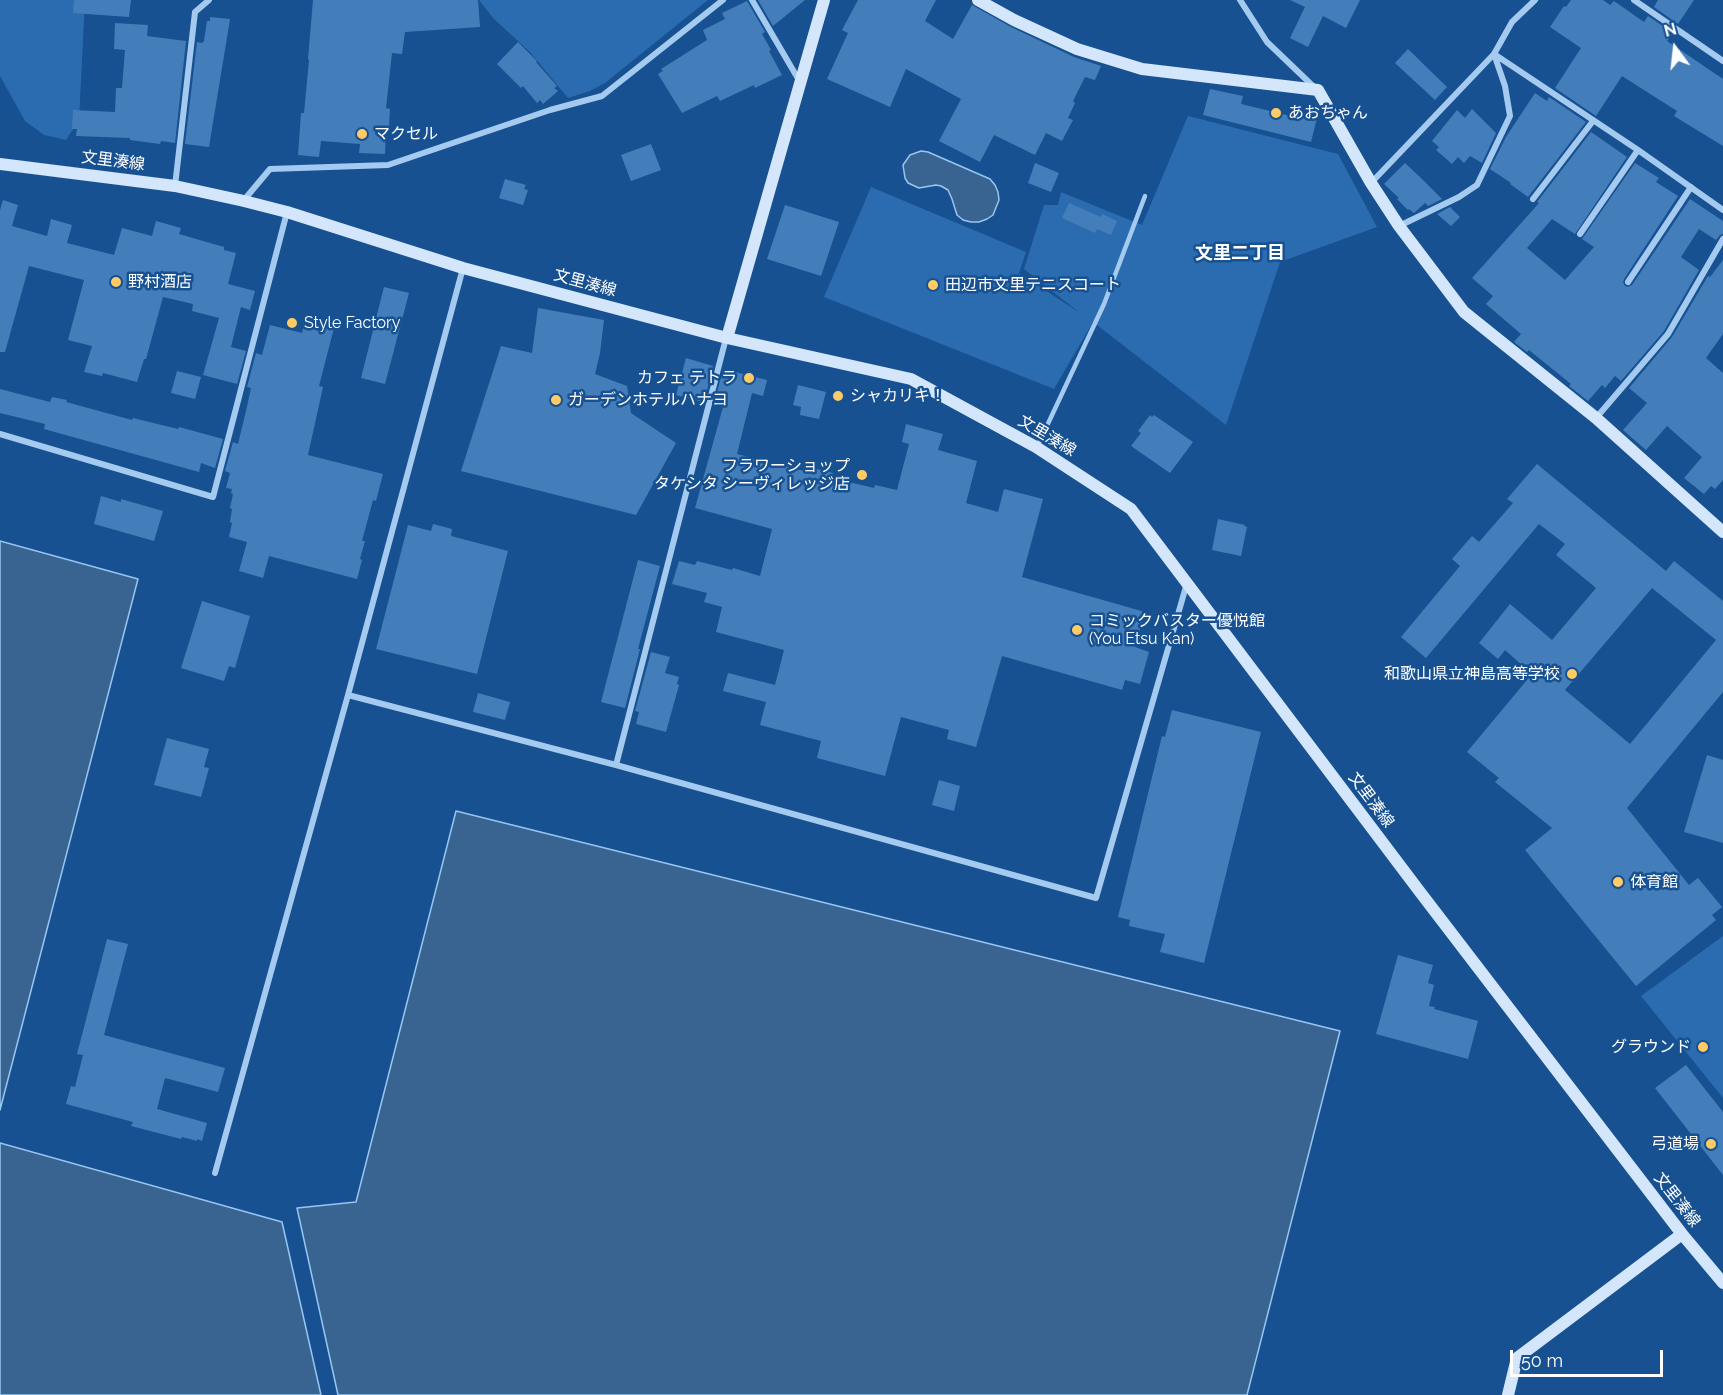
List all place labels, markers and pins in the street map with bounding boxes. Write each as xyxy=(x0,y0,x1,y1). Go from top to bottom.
place label: あおちゃん xyxy=(1288,103,1368,123)
marker: あおちゃん xyxy=(1269,106,1283,120)
place label: マクセル xyxy=(374,124,438,144)
marker: マクセル xyxy=(355,127,369,141)
place label: 野村酒店 xyxy=(128,272,192,292)
marker: 野村酒店 xyxy=(109,275,123,289)
place label: 田辺市文里テニスコート xyxy=(945,275,1121,295)
marker: 田辺市文里テニスコート xyxy=(926,278,940,292)
place label: Style Factory xyxy=(304,313,400,333)
marker: Style Factory xyxy=(285,316,299,330)
place label: カフェ テトラ xyxy=(637,368,737,388)
marker: カフェ テトラ xyxy=(742,371,756,385)
place label: シャカリキ！ xyxy=(850,386,946,406)
marker: シャカリキ！ xyxy=(831,389,845,403)
place label: ガーデンホテルハナヨ xyxy=(568,390,728,410)
marker: ガーデンホテルハナヨ xyxy=(549,393,563,407)
place label: フラワーショップ タケシタ シーヴィレッジ店 xyxy=(654,456,850,494)
marker: フラワーショップ タケシタ シーヴィレッジ店 xyxy=(855,468,869,482)
place label: コミックバスター優悦館 (You Etsu Kan) xyxy=(1089,611,1265,649)
marker: コミックバスター優悦館 (You Etsu Kan) xyxy=(1070,623,1084,637)
place label: 和歌山県立神島高等学校 xyxy=(1384,664,1560,684)
marker: 和歌山県立神島高等学校 xyxy=(1565,667,1579,681)
place label: 体育館 xyxy=(1630,872,1678,892)
marker: 体育館 xyxy=(1611,875,1625,889)
place label: グラウンド xyxy=(1611,1037,1691,1057)
marker: グラウンド xyxy=(1696,1040,1710,1054)
place label: 弓道場 xyxy=(1651,1134,1699,1154)
marker: 弓道場 xyxy=(1704,1137,1718,1151)

